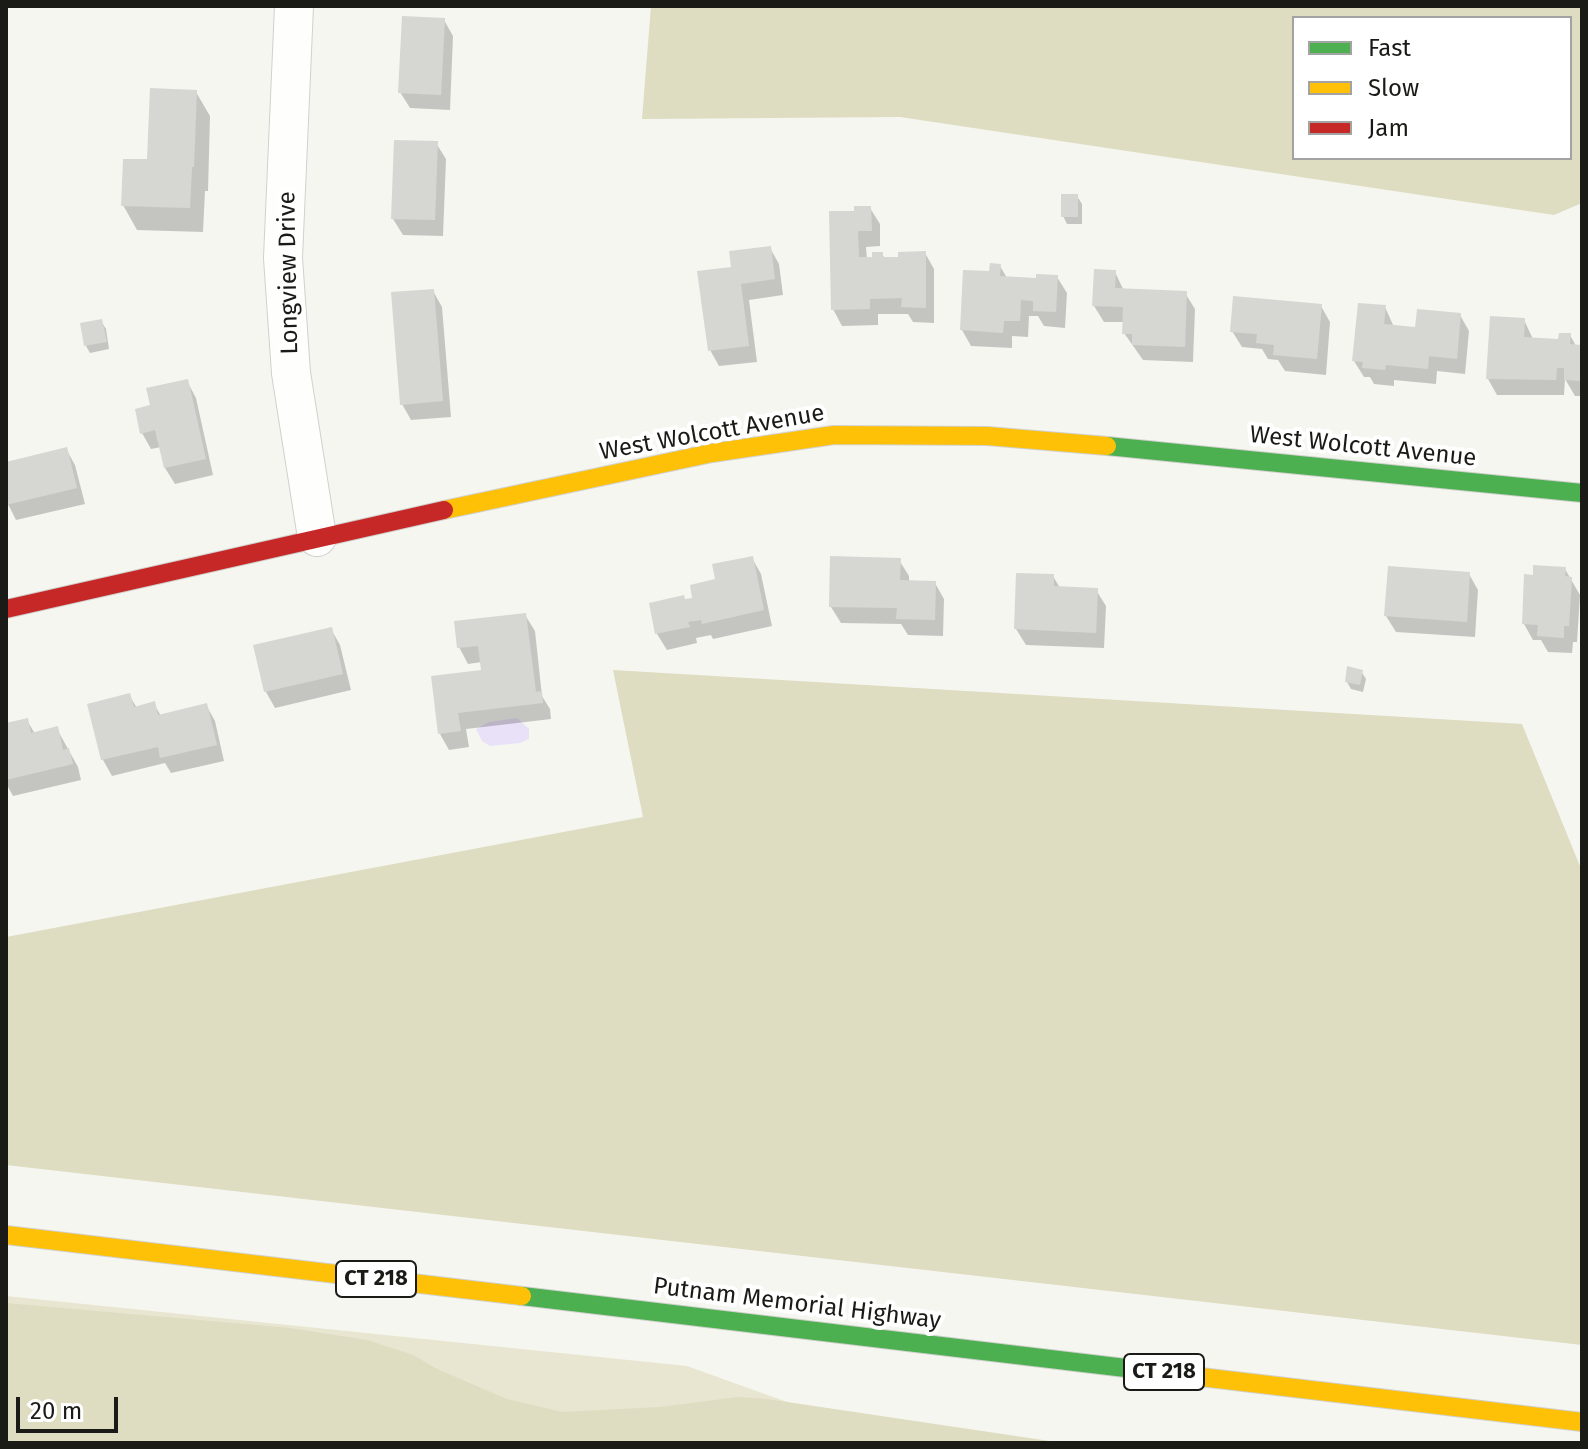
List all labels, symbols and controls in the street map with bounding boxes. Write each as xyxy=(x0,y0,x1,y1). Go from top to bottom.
legend xyxy=(1292,16,1572,160)
text: Fast xyxy=(1368,34,1411,62)
text: Slow xyxy=(1368,74,1419,102)
text: Jam xyxy=(1368,114,1409,142)
street label: Longview Drive xyxy=(273,191,305,355)
street label: West Wolcott Avenue xyxy=(597,399,827,467)
street label: West Wolcott Avenue xyxy=(1248,421,1478,473)
road number: CT 218 xyxy=(336,1261,416,1297)
street label: Putnam Memorial Highway xyxy=(652,1272,942,1336)
road number: CT 218 xyxy=(1124,1354,1204,1390)
scale bar xyxy=(20,1381,122,1431)
text: 20 m xyxy=(30,1397,82,1425)

